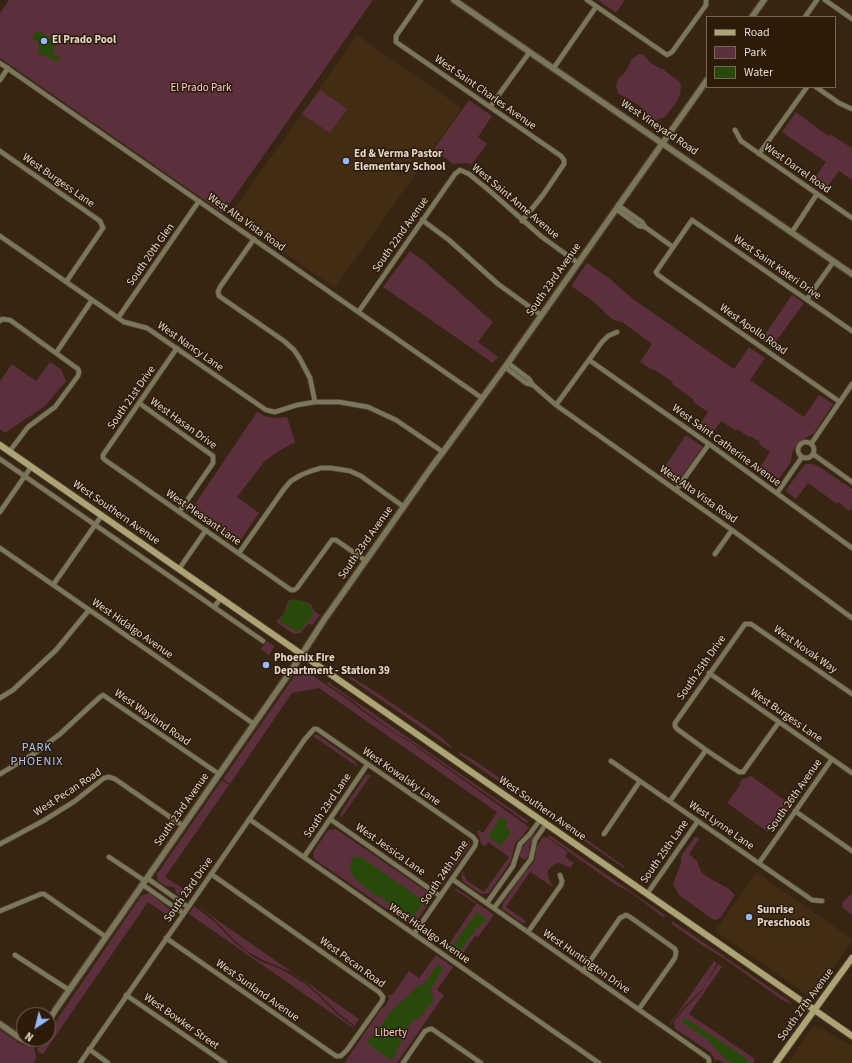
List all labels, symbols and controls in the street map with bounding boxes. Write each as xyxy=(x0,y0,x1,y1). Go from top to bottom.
legend xyxy=(706,16,836,88)
text: Road xyxy=(744,24,770,41)
place label: El Prado Pool xyxy=(52,34,116,48)
marker: El Prado Pool xyxy=(39,36,49,46)
text: Park xyxy=(744,44,766,61)
street label: West Saint Charles Avenue xyxy=(432,53,538,133)
text: Water xyxy=(744,64,773,81)
park label: El Prado Park xyxy=(171,82,231,96)
street label: West Vineyard Road xyxy=(618,97,700,159)
street label: West Darrel Road xyxy=(761,141,833,197)
place label: Ed & Verma Pastor Elementary School xyxy=(354,148,445,174)
street label: West Burgess Lane xyxy=(19,151,97,211)
marker: Ed & Verma Pastor Elementary School xyxy=(341,156,351,166)
street label: West Saint Anne Avenue xyxy=(469,162,561,242)
street label: West Alta Vista Road xyxy=(205,191,287,255)
street label: South 22nd Avenue xyxy=(370,195,432,275)
street label: South 20th Glen xyxy=(124,221,178,289)
street label: West Saint Kateri Drive xyxy=(731,233,823,303)
street label: South 23rd Avenue xyxy=(524,241,584,319)
street label: West Apollo Road xyxy=(717,302,789,358)
street label: West Nancy Lane xyxy=(154,319,226,375)
street label: South 21st Drive xyxy=(105,364,159,432)
street label: West Hasan Drive xyxy=(147,395,219,453)
street label: West Saint Catherine Avenue xyxy=(669,402,783,490)
street label: West Alta Vista Road xyxy=(657,463,739,527)
street label: West Southern Avenue xyxy=(70,478,162,548)
street label: West Pleasant Lane xyxy=(163,487,243,549)
street label: South 23rd Avenue xyxy=(336,504,396,582)
street label: West Hidalgo Avenue xyxy=(89,596,175,662)
street label: West Novak Way xyxy=(771,623,839,677)
street label: South 25th Drive xyxy=(675,633,729,703)
place label: Phoenix Fire Department - Station 39 xyxy=(274,652,390,678)
marker: Phoenix Fire Department - Station 39 xyxy=(261,660,271,670)
street label: West Burgess Lane xyxy=(747,686,825,746)
street label: West Wayland Road xyxy=(111,687,193,749)
district label: PARK PHOENIX xyxy=(11,741,63,769)
street label: West Kowalsky Lane xyxy=(359,745,443,809)
street label: South 26th Avenue xyxy=(765,757,825,835)
street label: West Pecan Road xyxy=(32,766,104,820)
street label: South 23rd Avenue xyxy=(152,771,212,849)
street label: South 23rd Lane xyxy=(302,771,354,841)
street label: West Southern Avenue xyxy=(496,774,588,844)
street label: West Lynne Lane xyxy=(686,799,756,853)
street label: South 25th Lane xyxy=(638,818,692,886)
street label: West Jessica Lane xyxy=(353,821,427,879)
street label: South 24th Lane xyxy=(419,838,471,908)
street label: South 23rd Drive xyxy=(162,855,216,925)
street label: West Hidalgo Avenue xyxy=(386,901,472,967)
place label: Sunrise Preschools xyxy=(757,904,810,930)
marker: Sunrise Preschools xyxy=(744,912,754,922)
street label: West Huntington Drive xyxy=(540,927,632,997)
street label: West Pecan Road xyxy=(317,935,387,991)
street label: West Sunland Avenue xyxy=(213,957,301,1025)
street label: South 27th Avenue xyxy=(775,966,837,1044)
street label: West Bowker Street xyxy=(141,991,221,1053)
north arrow xyxy=(16,1007,56,1047)
park label: Liberty xyxy=(375,1027,407,1041)
text: N xyxy=(22,1028,37,1045)

